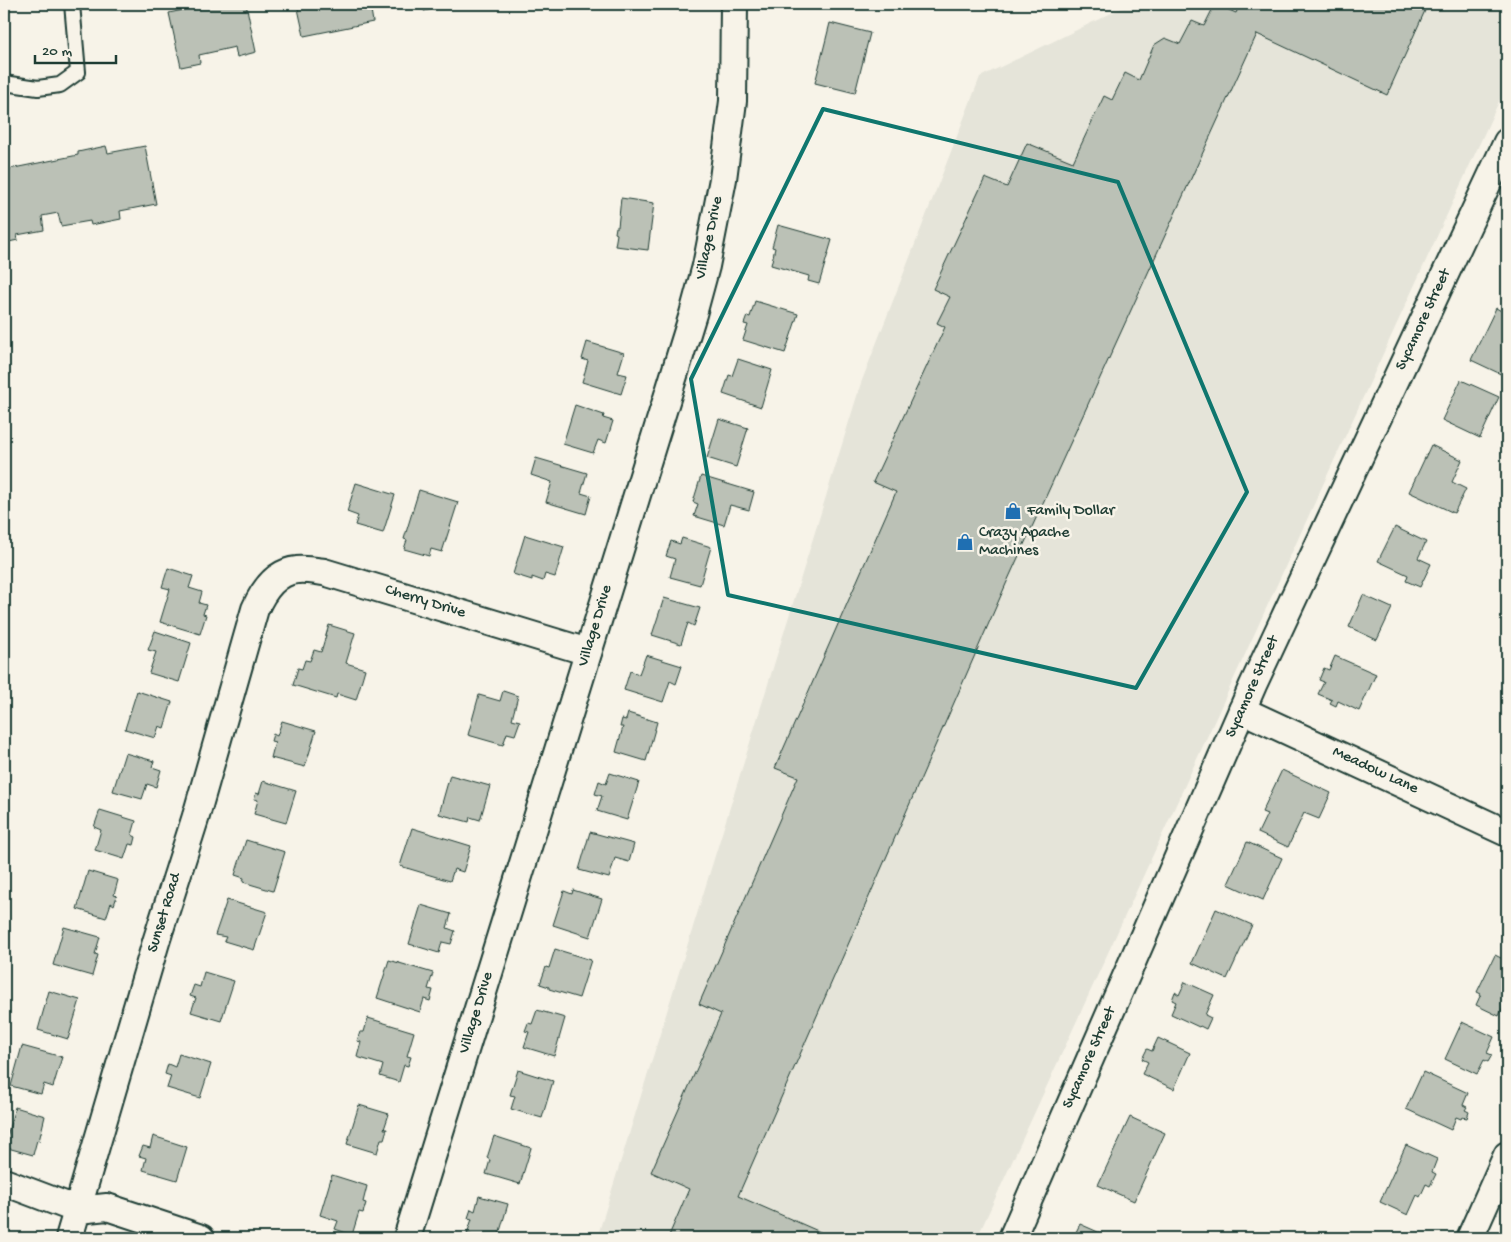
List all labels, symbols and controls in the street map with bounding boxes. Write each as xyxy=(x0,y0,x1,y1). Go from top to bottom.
scale bar xyxy=(35,32,116,64)
text: 20 m xyxy=(42,43,72,61)
street label: Village Drive xyxy=(692,194,728,282)
street label: Sycamore Street xyxy=(1392,265,1456,374)
shop icon: Family Dollar xyxy=(1003,501,1023,521)
place label: Family Dollar xyxy=(1026,502,1116,521)
place label: Crazy Apache Machines xyxy=(979,524,1070,561)
shop icon: Crazy Apache Machines xyxy=(955,532,975,552)
street label: Cherry Drive xyxy=(382,581,468,623)
street label: Village Drive xyxy=(574,582,618,670)
street label: Sycamore Street xyxy=(1222,632,1285,741)
street label: Meadow Lane xyxy=(1329,743,1422,800)
street label: Sunset Road xyxy=(144,869,187,955)
street label: Village Drive xyxy=(455,969,499,1057)
street label: Sycamore Street xyxy=(1059,1003,1122,1112)

